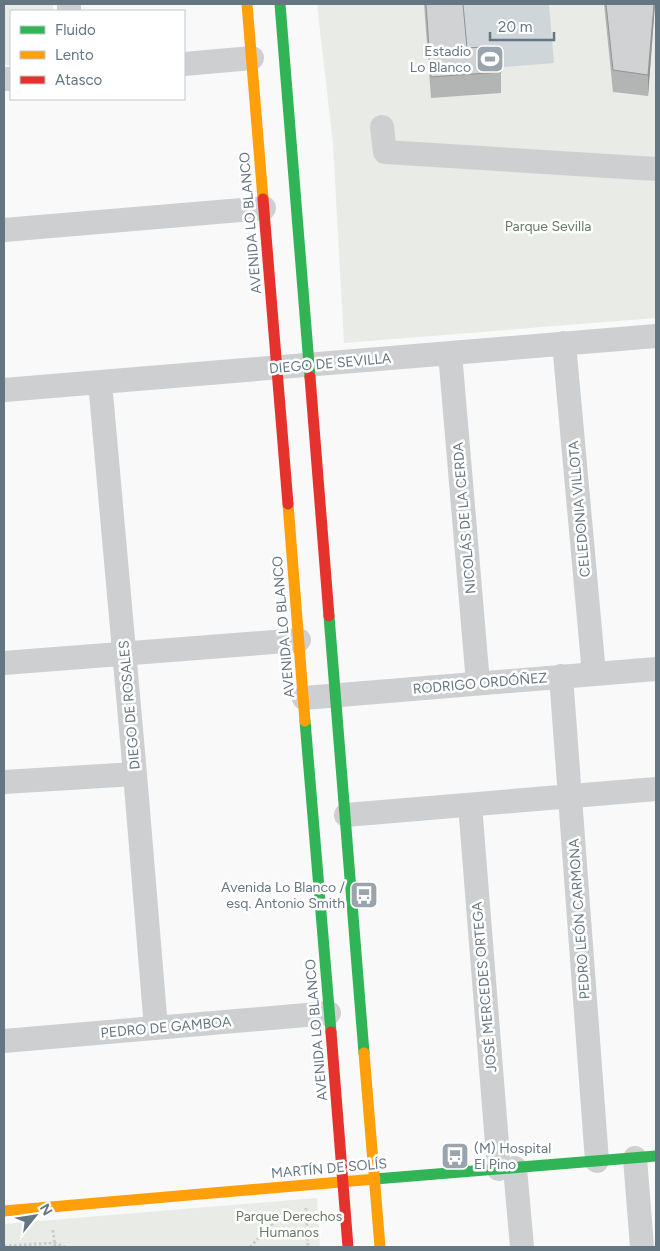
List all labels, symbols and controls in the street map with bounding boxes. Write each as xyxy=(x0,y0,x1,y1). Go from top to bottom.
legend xyxy=(10,10,185,100)
scale bar xyxy=(490,10,554,42)
text: 20 m xyxy=(498,18,532,36)
text: Fluido xyxy=(55,21,96,39)
place label: Estadio Lo Blanco xyxy=(410,43,471,76)
sports icon: Estadio Lo Blanco xyxy=(475,44,505,74)
text: Lento xyxy=(55,46,94,64)
text: Atasco xyxy=(55,71,103,89)
street label: AVENIDA LO BLANCO xyxy=(236,151,265,295)
park label: Parque Sevilla xyxy=(505,218,591,235)
street label: DIEGO DE SEVILLA xyxy=(268,350,392,377)
street label: CELEDONIA VILLOTA xyxy=(565,440,594,578)
street label: NICOLÁS DE LA CERDA xyxy=(449,441,480,595)
street label: AVENIDA LO BLANCO xyxy=(269,555,298,699)
street label: DIEGO DE ROSALES xyxy=(115,640,144,770)
street label: RODRIGO ORDÓÑEZ xyxy=(412,669,548,698)
street label: PEDRO LEÓN CARMONA xyxy=(565,837,594,1000)
place label: Avenida Lo Blanco / esq. Antonio Smith xyxy=(221,879,346,912)
bus stop icon: Avenida Lo Blanco / esq. Antonio Smith xyxy=(349,880,379,910)
street label: JOSÉ MERCEDES ORTEGA xyxy=(469,900,500,1073)
street label: AVENIDA LO BLANCO xyxy=(302,958,331,1102)
street label: PEDRO DE GAMBOA xyxy=(100,1013,233,1042)
place label: (M) Hospital El Pino xyxy=(474,1140,551,1173)
bus stop icon: (M) Hospital El Pino xyxy=(440,1141,470,1171)
street label: MARTÍN DE SOLÍS xyxy=(270,1155,388,1182)
north arrow xyxy=(10,1191,60,1241)
text: N xyxy=(36,1201,56,1219)
park label: Parque Derechos Humanos xyxy=(236,1208,342,1241)

